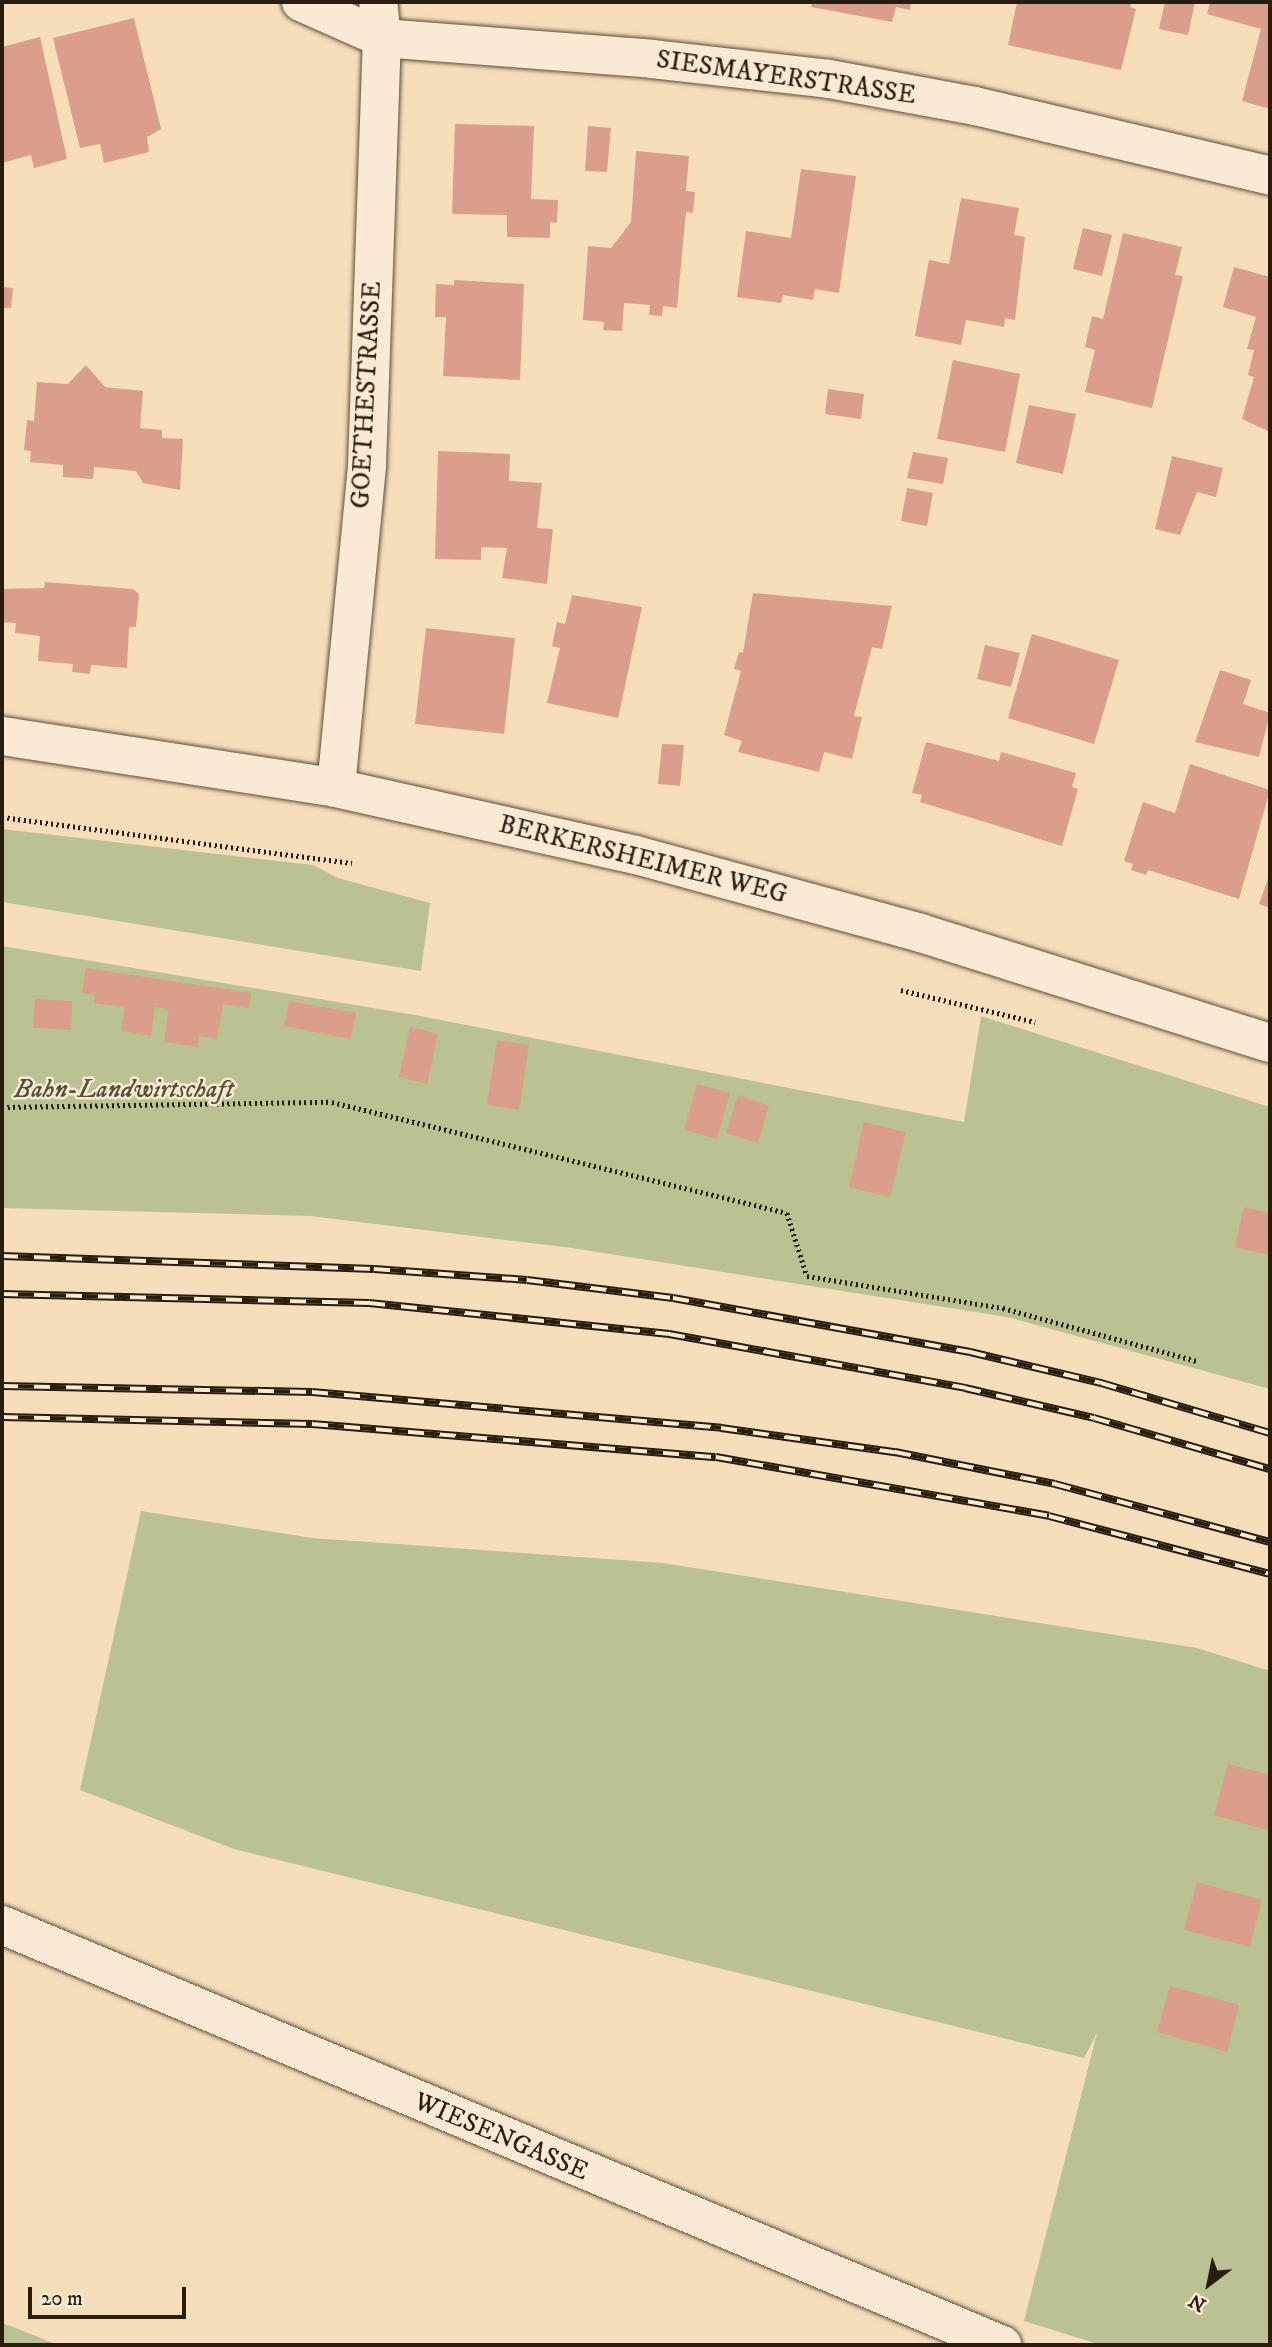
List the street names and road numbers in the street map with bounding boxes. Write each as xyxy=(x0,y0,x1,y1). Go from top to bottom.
street label: SIESMAYERSTRASSE xyxy=(654,44,918,112)
street label: GOETHESTRASSE xyxy=(345,281,389,509)
street label: BERKERSHEIMER WEG xyxy=(496,809,790,911)
street label: WIESENGASSE xyxy=(409,2086,593,2188)

